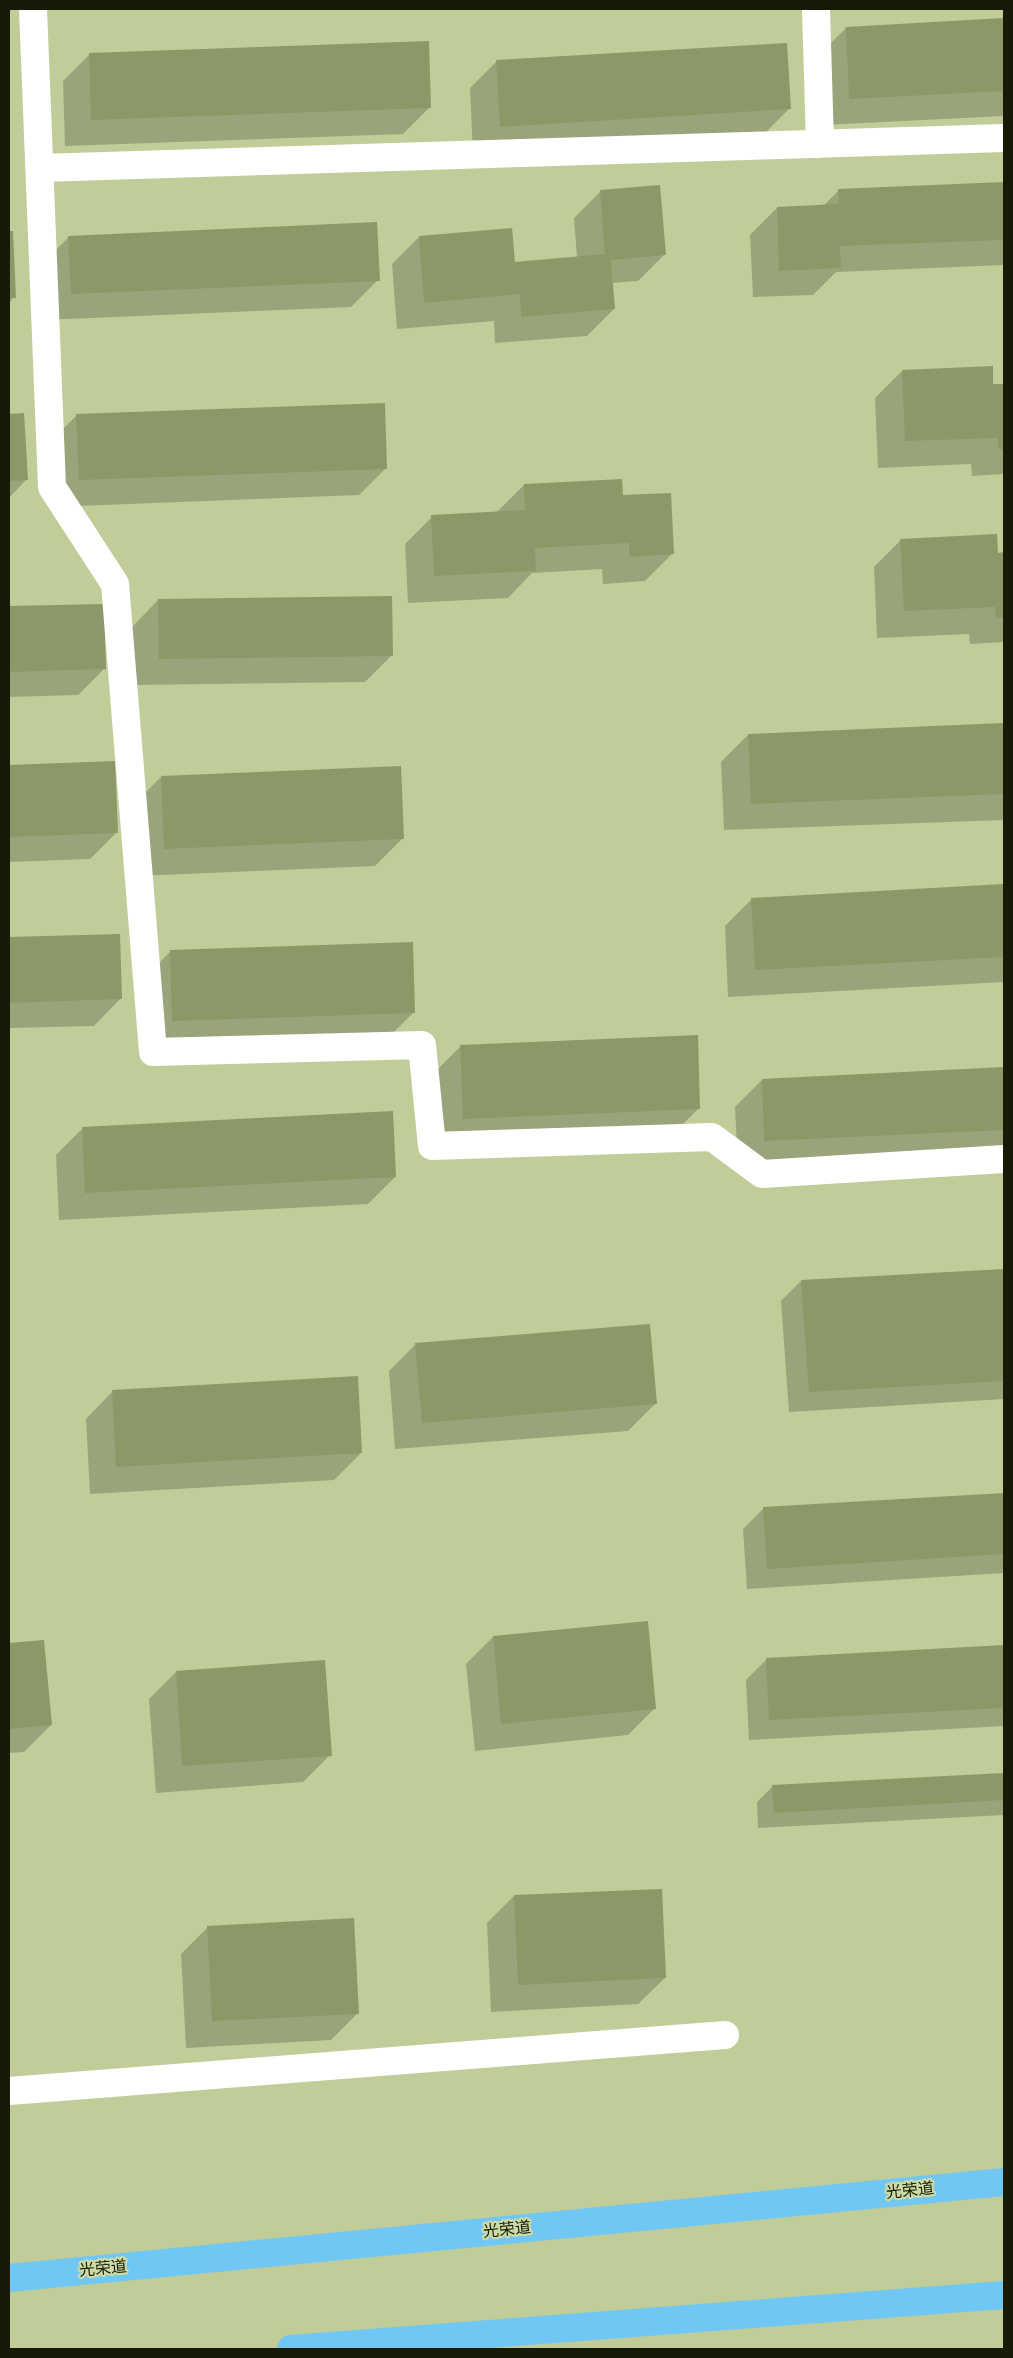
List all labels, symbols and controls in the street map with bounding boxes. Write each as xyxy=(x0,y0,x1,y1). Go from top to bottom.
street label: 光荣道 xyxy=(885,2179,935,2203)
street label: 光荣道 xyxy=(482,2218,532,2242)
street label: 光荣道 xyxy=(78,2257,128,2281)

